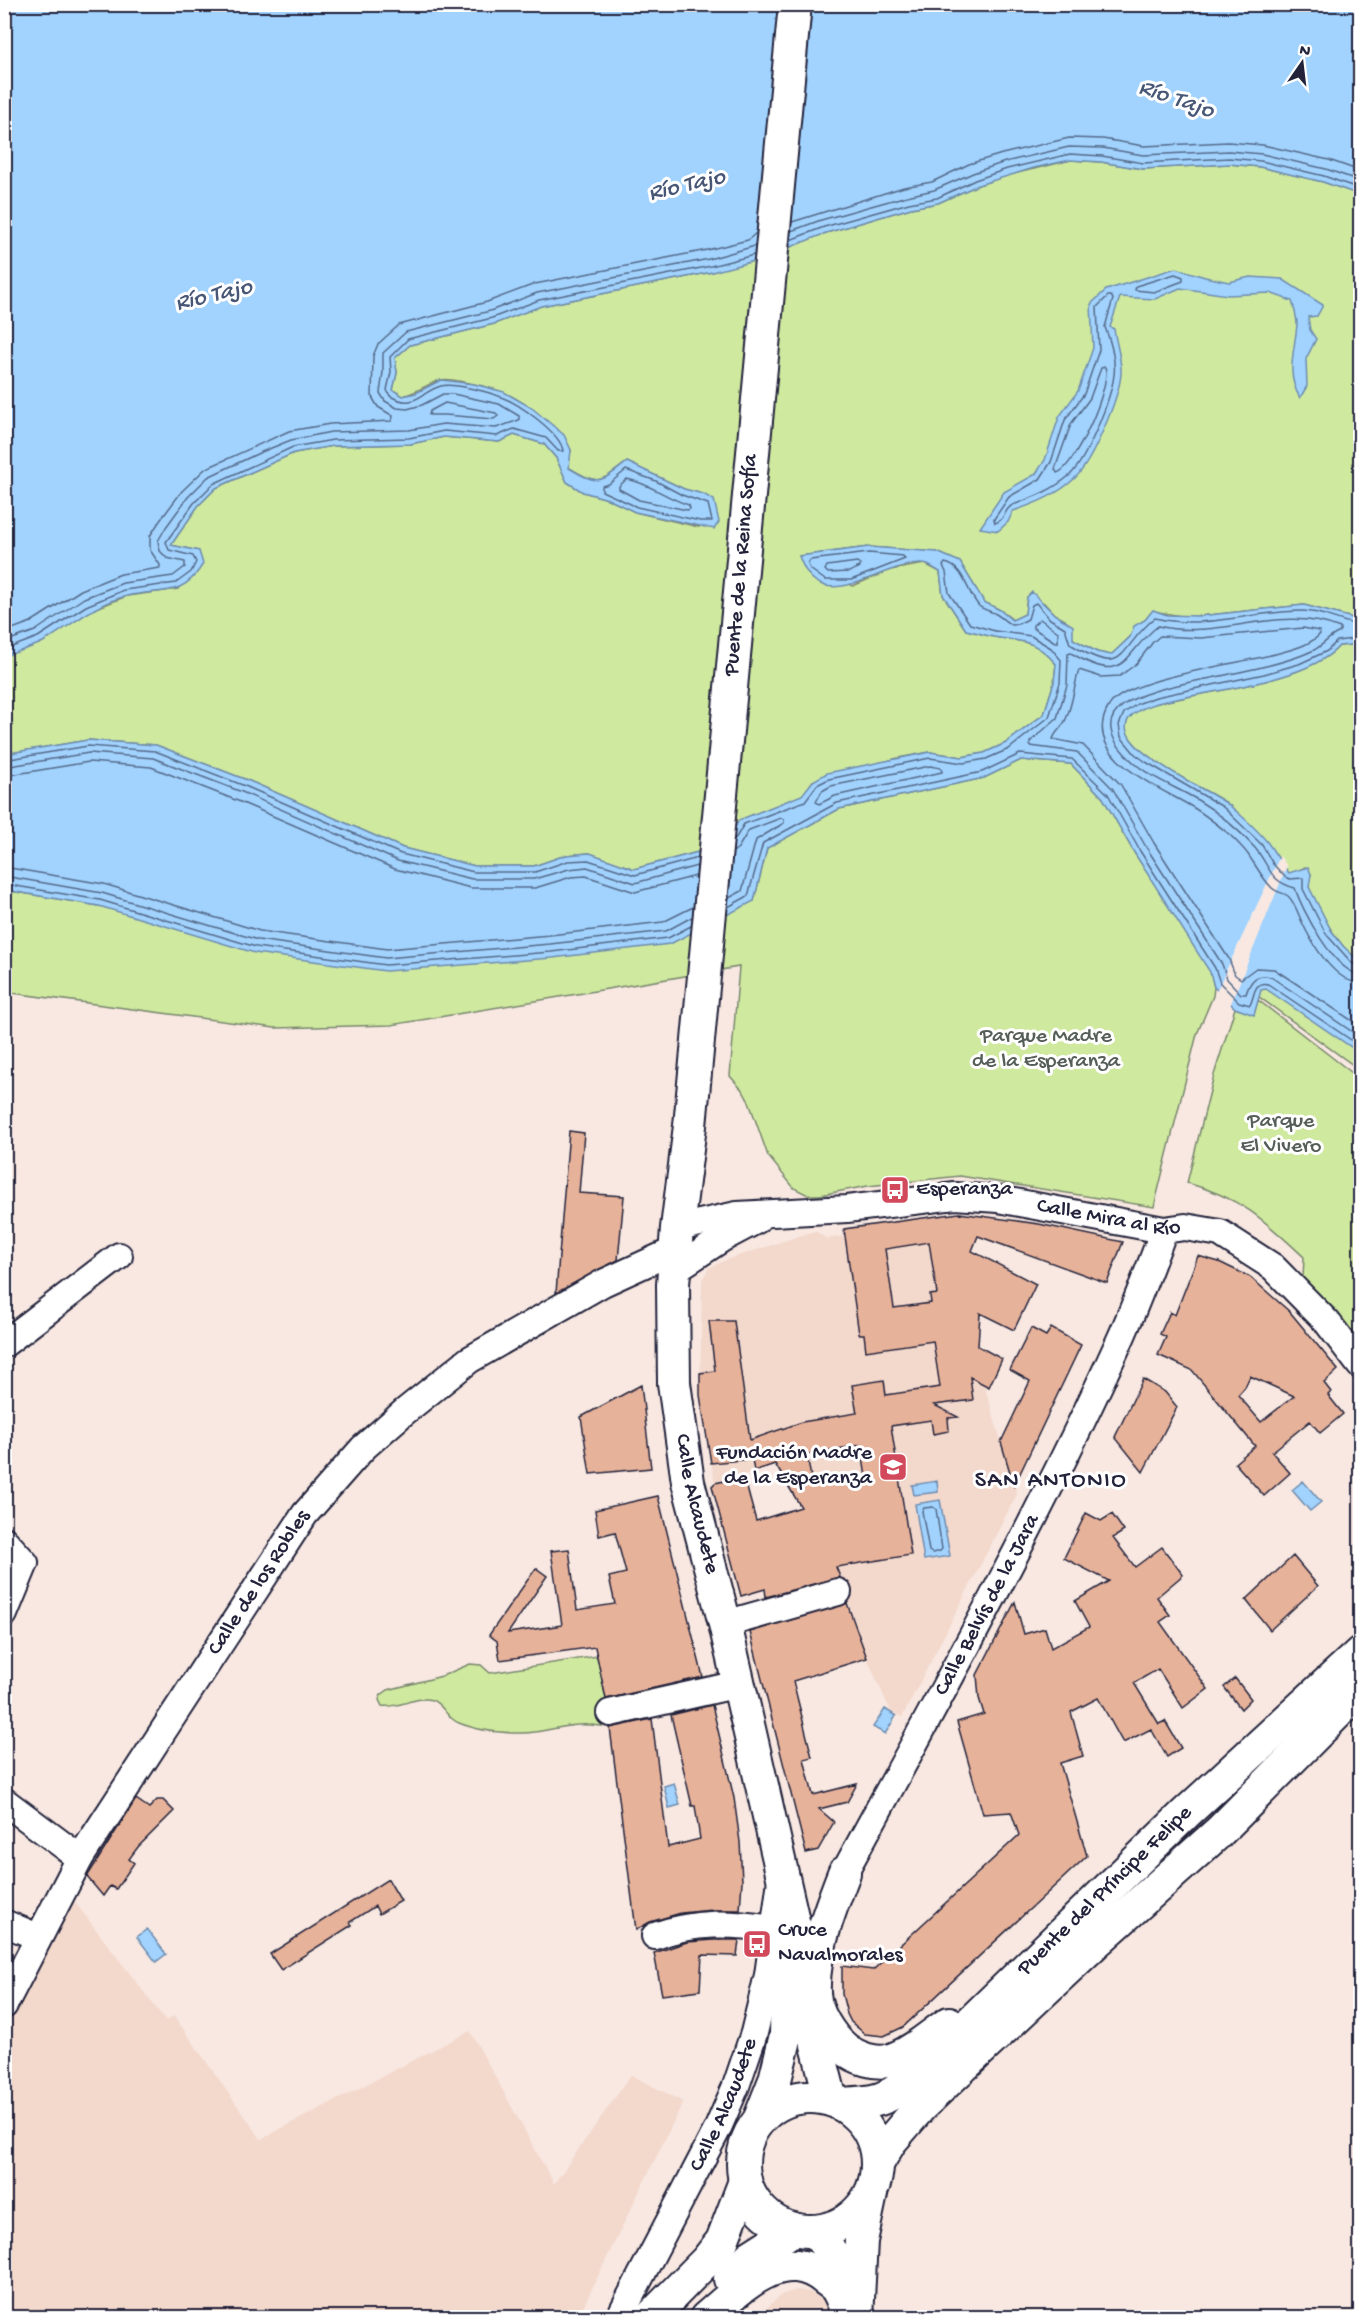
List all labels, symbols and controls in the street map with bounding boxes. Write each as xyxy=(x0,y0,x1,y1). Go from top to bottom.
north arrow xyxy=(1272,33,1332,93)
text: N xyxy=(1297,41,1313,62)
water label: Río Tajo xyxy=(1134,74,1219,127)
water label: Río Tajo xyxy=(646,163,730,209)
water label: Río Tajo xyxy=(173,273,257,319)
street label: Puente de la Reina Sofía xyxy=(719,452,765,678)
park label: Parque Madre de la Esperanza xyxy=(972,1024,1121,1075)
park label: Parque El Vivero xyxy=(1240,1109,1322,1160)
bus stop icon: Esperanza xyxy=(879,1174,911,1206)
place label: Esperanza xyxy=(916,1177,1013,1203)
street label: Calle Mira al Río xyxy=(1035,1194,1182,1243)
street label: Calle Alcaudete xyxy=(668,1432,725,1577)
place label: Fundación Madre de la Esperanza xyxy=(715,1441,873,1492)
school or university icon: Fundación Madre de la Esperanza xyxy=(877,1451,909,1483)
district label: SAN ANTONIO xyxy=(975,1467,1127,1496)
street label: Calle de los Robles xyxy=(203,1505,317,1661)
street label: Calle Belvís de la Jara xyxy=(930,1509,1047,1701)
street label: Puente del Príncipe Felipe xyxy=(1012,1800,1199,1983)
place label: Cruce Navalmorales xyxy=(778,1918,904,1969)
bus stop icon: Cruce Navalmorales xyxy=(741,1928,773,1960)
street label: Calle Alcaudete xyxy=(684,2034,764,2176)

